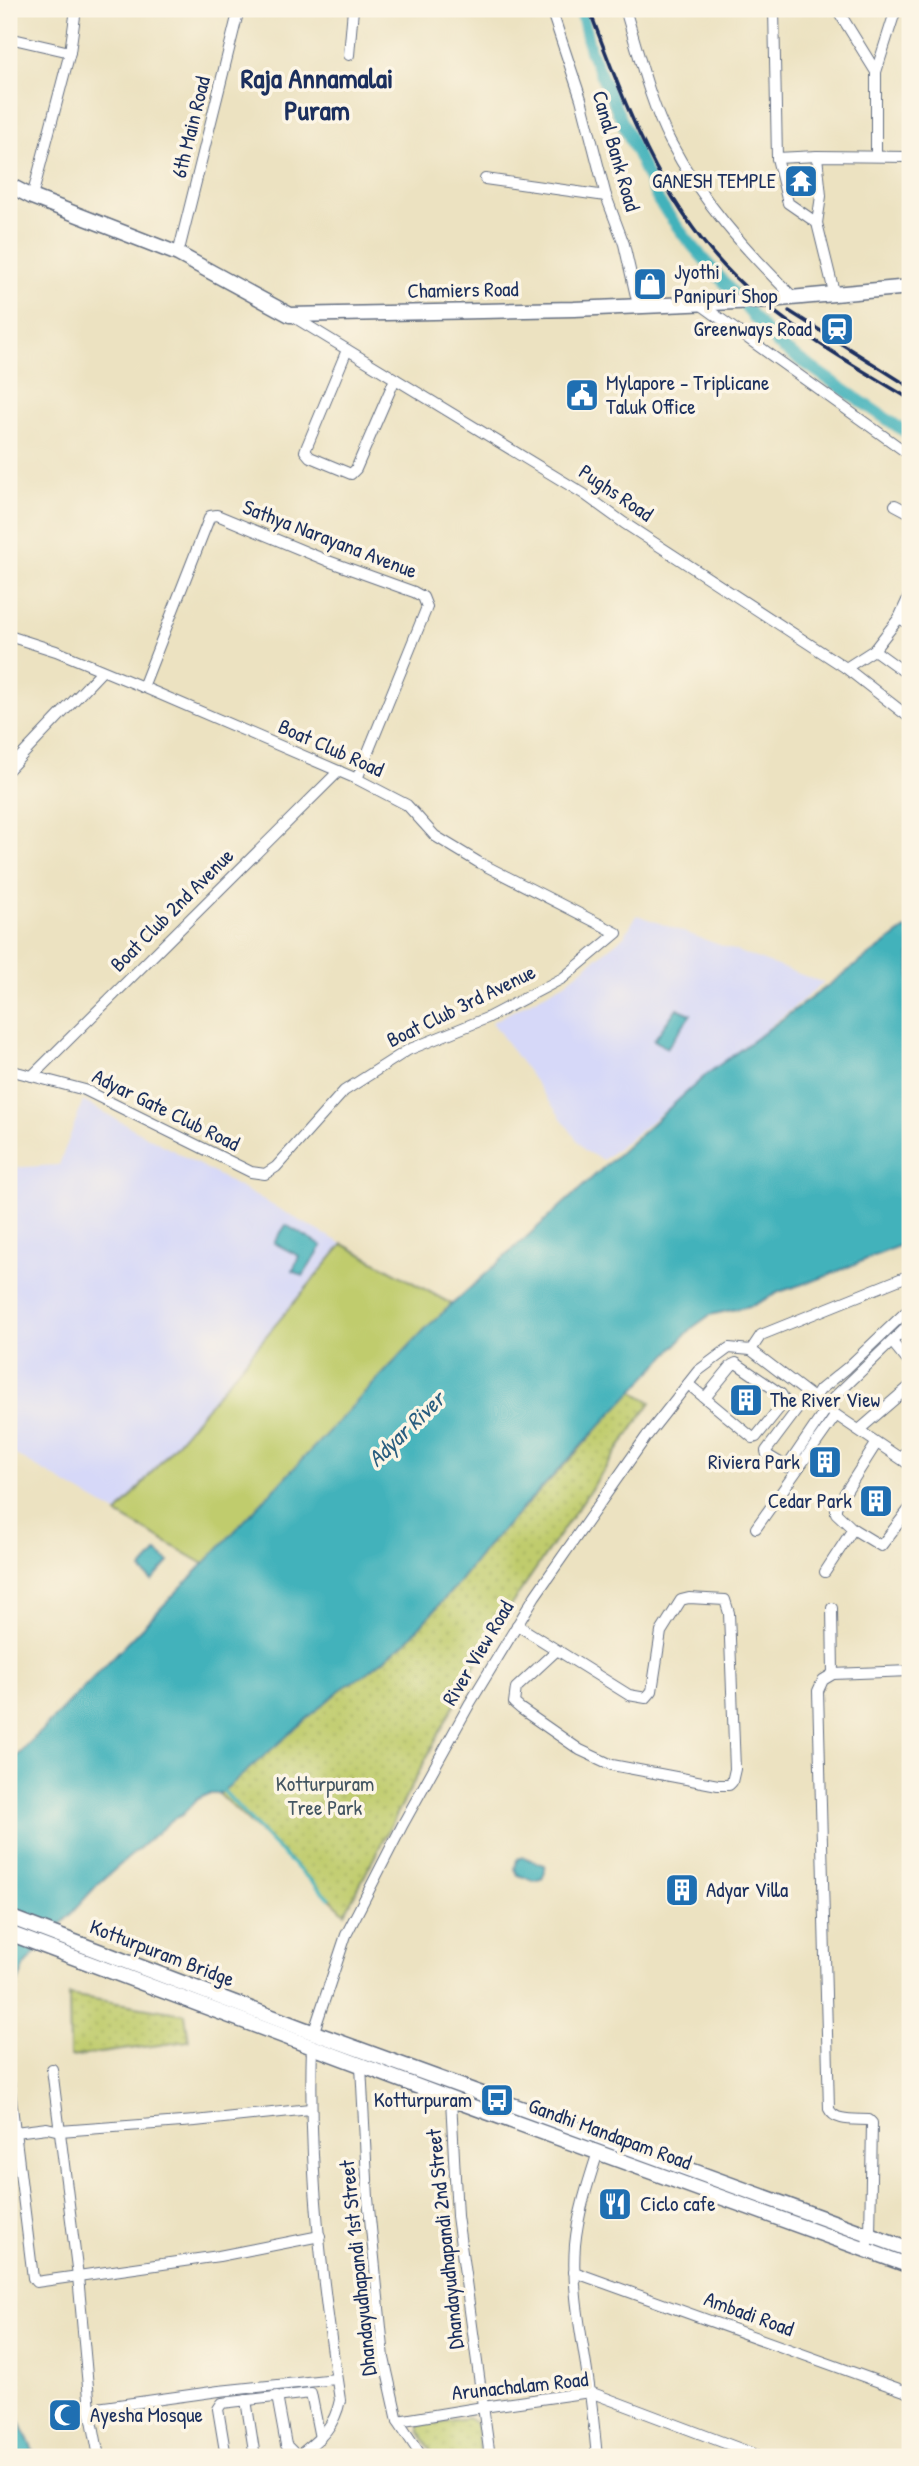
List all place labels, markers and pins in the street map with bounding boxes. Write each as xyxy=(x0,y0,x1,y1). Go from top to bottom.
temple icon: GANESH TEMPLE xyxy=(782,162,820,200)
place label: GANESH TEMPLE xyxy=(652,166,776,195)
place label: Jyothi Panipuri Shop xyxy=(674,257,777,310)
shop icon: Jyothi Panipuri Shop xyxy=(631,265,669,303)
station icon: Greenways Road xyxy=(818,310,856,348)
place label: Greenways Road xyxy=(693,314,812,343)
place label: Mylapore - Triplicane Taluk Office xyxy=(606,368,769,421)
public building icon: Mylapore - Triplicane Taluk Office xyxy=(563,376,601,414)
building icon: The River View xyxy=(727,1381,765,1419)
place label: The River View xyxy=(770,1385,881,1414)
building icon: Riviera Park xyxy=(806,1443,844,1481)
place label: Riviera Park xyxy=(708,1447,800,1476)
building icon: Cedar Park xyxy=(857,1482,895,1520)
place label: Cedar Park xyxy=(768,1486,852,1515)
building icon: Adyar Villa xyxy=(663,1871,701,1909)
place label: Adyar Villa xyxy=(706,1875,788,1904)
bus stop icon: Kotturpuram xyxy=(478,2081,516,2119)
place label: Kotturpuram xyxy=(374,2085,472,2114)
restaurant icon: Ciclo cafe xyxy=(596,2185,634,2223)
place label: Ciclo cafe xyxy=(640,2189,716,2218)
mosque icon: Ayesha Mosque xyxy=(46,2396,84,2434)
place label: Ayesha Mosque xyxy=(90,2400,203,2429)

